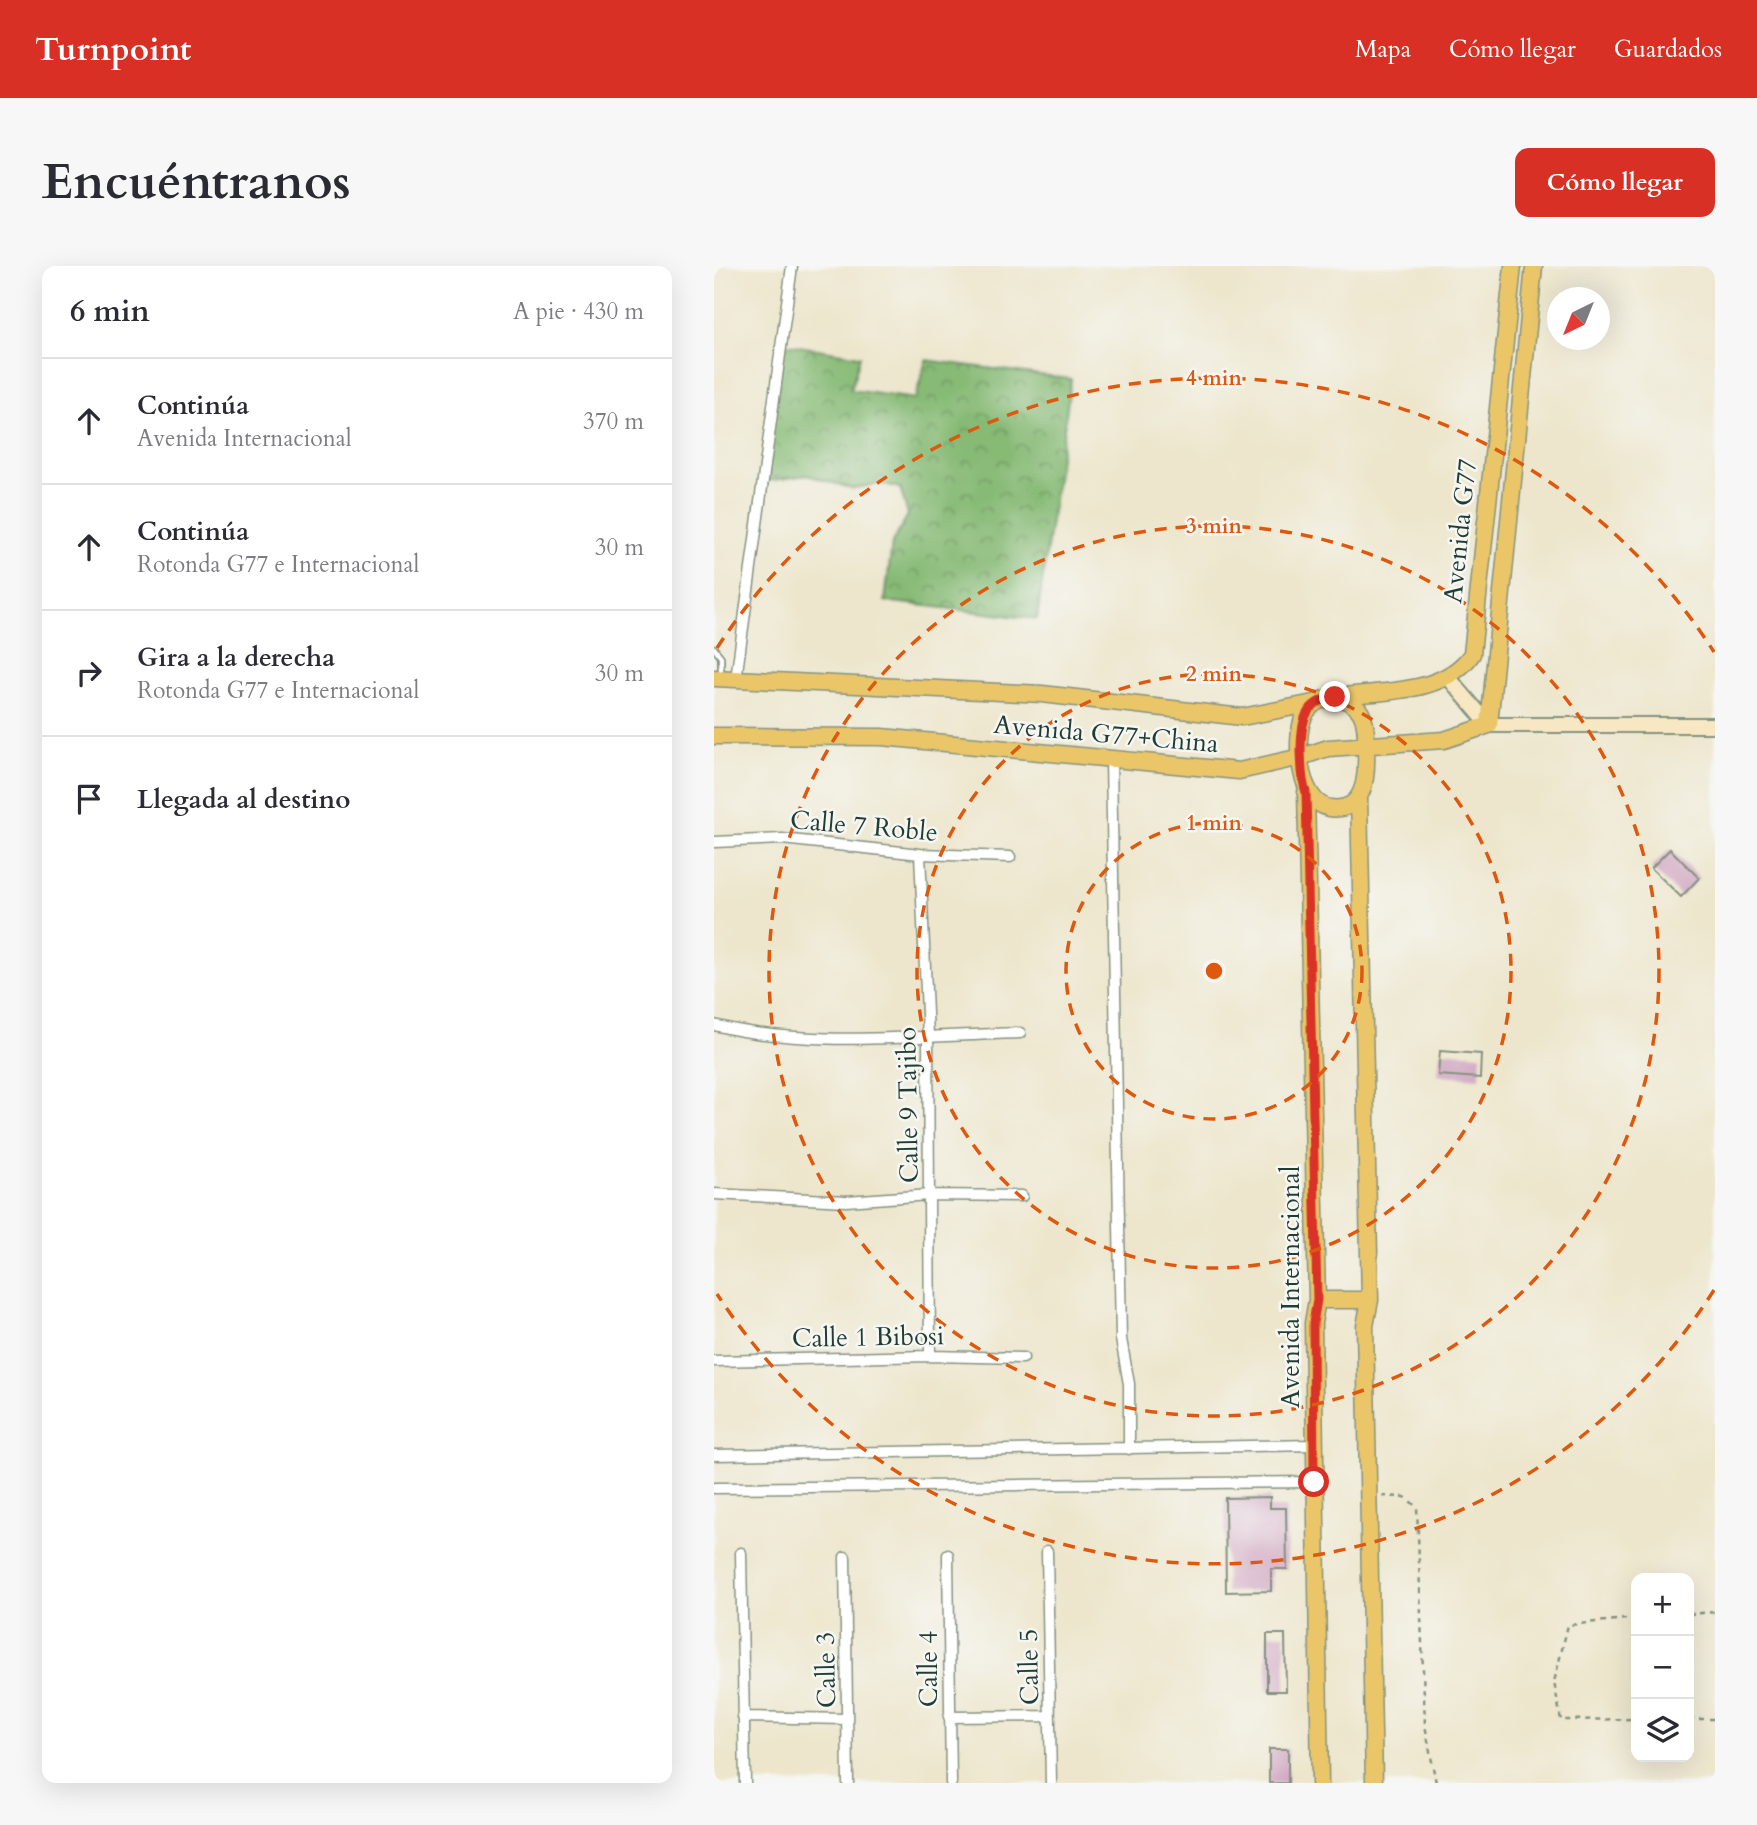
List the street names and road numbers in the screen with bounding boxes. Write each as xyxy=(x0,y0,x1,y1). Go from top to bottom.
street label: Avenida G77 xyxy=(1435,457,1485,605)
street label: Avenida G77+China xyxy=(992,707,1220,761)
street label: Calle 7 Roble xyxy=(789,802,939,850)
street label: Calle 9 Tajibo xyxy=(889,1027,927,1183)
street label: Avenida Internacional xyxy=(1273,1165,1308,1408)
street label: Calle 1 Bibosi xyxy=(791,1318,945,1356)
street label: Calle 5 xyxy=(1011,1628,1047,1706)
street label: Calle 3 xyxy=(808,1631,844,1709)
street label: Calle 4 xyxy=(911,1631,946,1707)

